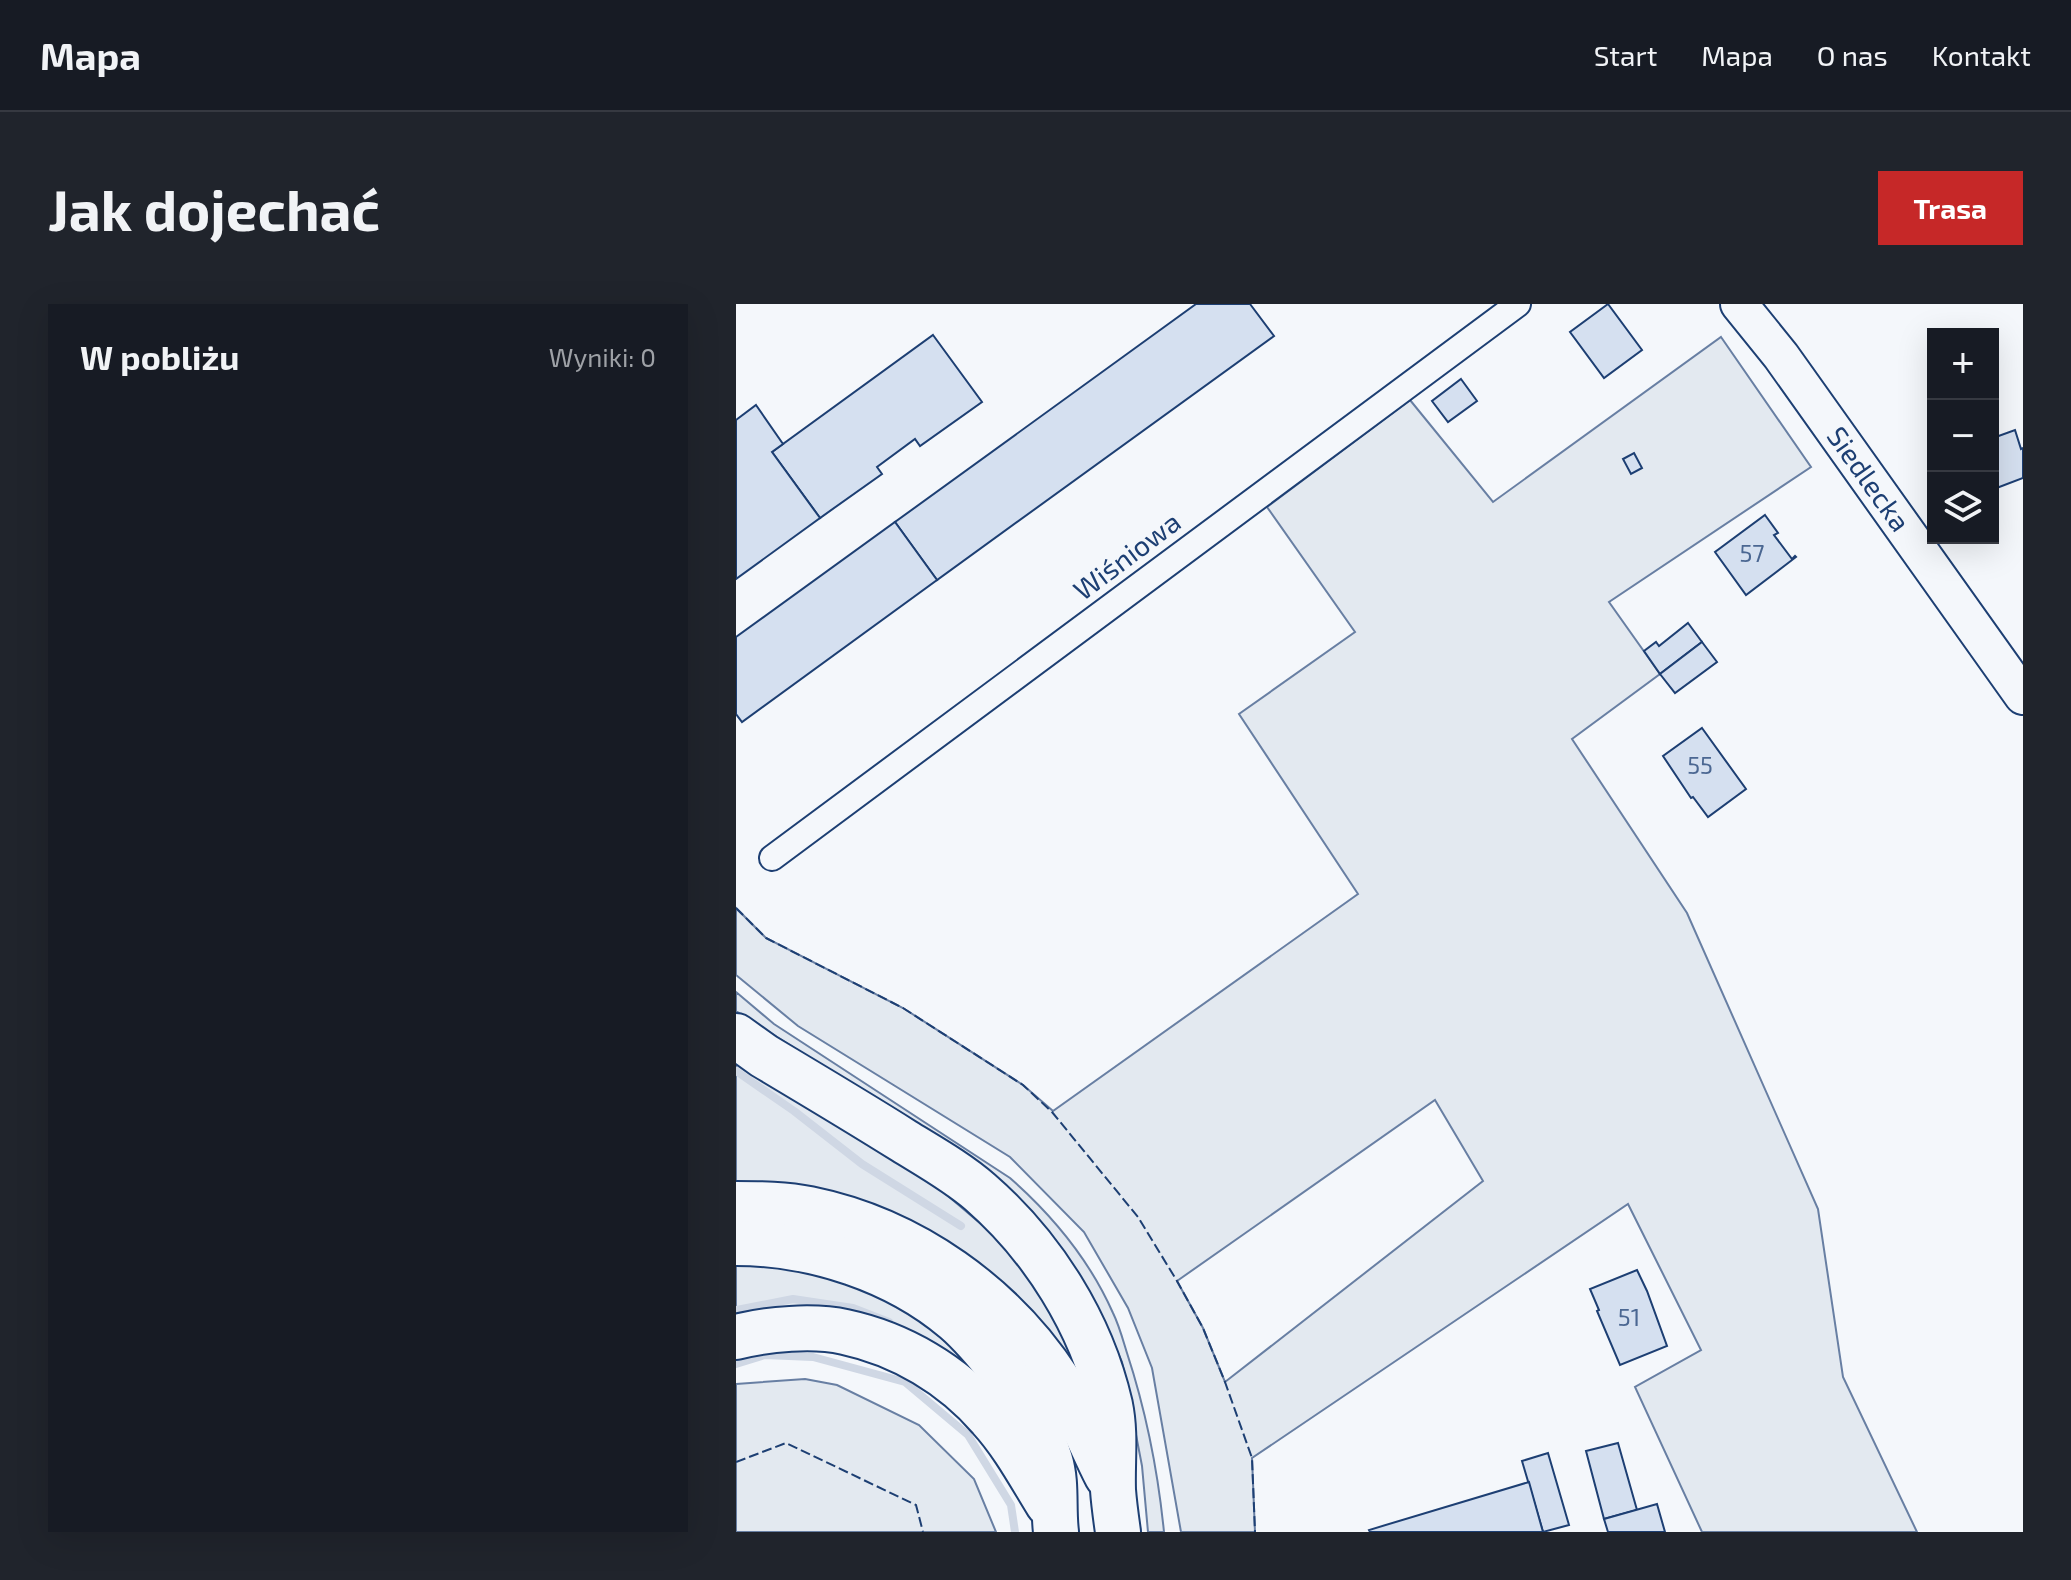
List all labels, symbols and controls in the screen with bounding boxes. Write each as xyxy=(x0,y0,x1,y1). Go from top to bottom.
text: Mapa xyxy=(40,32,141,78)
text: Start xyxy=(1594,38,1657,72)
text: Mapa xyxy=(1701,38,1773,72)
text: O nas xyxy=(1817,38,1888,72)
text: Kontakt xyxy=(1932,38,2031,72)
button: Trasa xyxy=(1878,171,2023,245)
text: Jak dojechać xyxy=(48,175,380,242)
map controls xyxy=(1927,328,1999,544)
button: + xyxy=(1927,328,1999,400)
text: W pobliżu xyxy=(80,336,240,377)
text: Wyniki: 0 xyxy=(549,341,656,372)
button: − xyxy=(1927,400,1999,472)
street label: Siedlecka xyxy=(1821,420,1918,538)
button: layers xyxy=(1927,472,1999,544)
street label: Wiśniowa xyxy=(1066,504,1187,606)
house number: 57 xyxy=(1739,538,1765,567)
house number: 55 xyxy=(1687,750,1713,779)
house number: 51 xyxy=(1618,1302,1640,1331)

